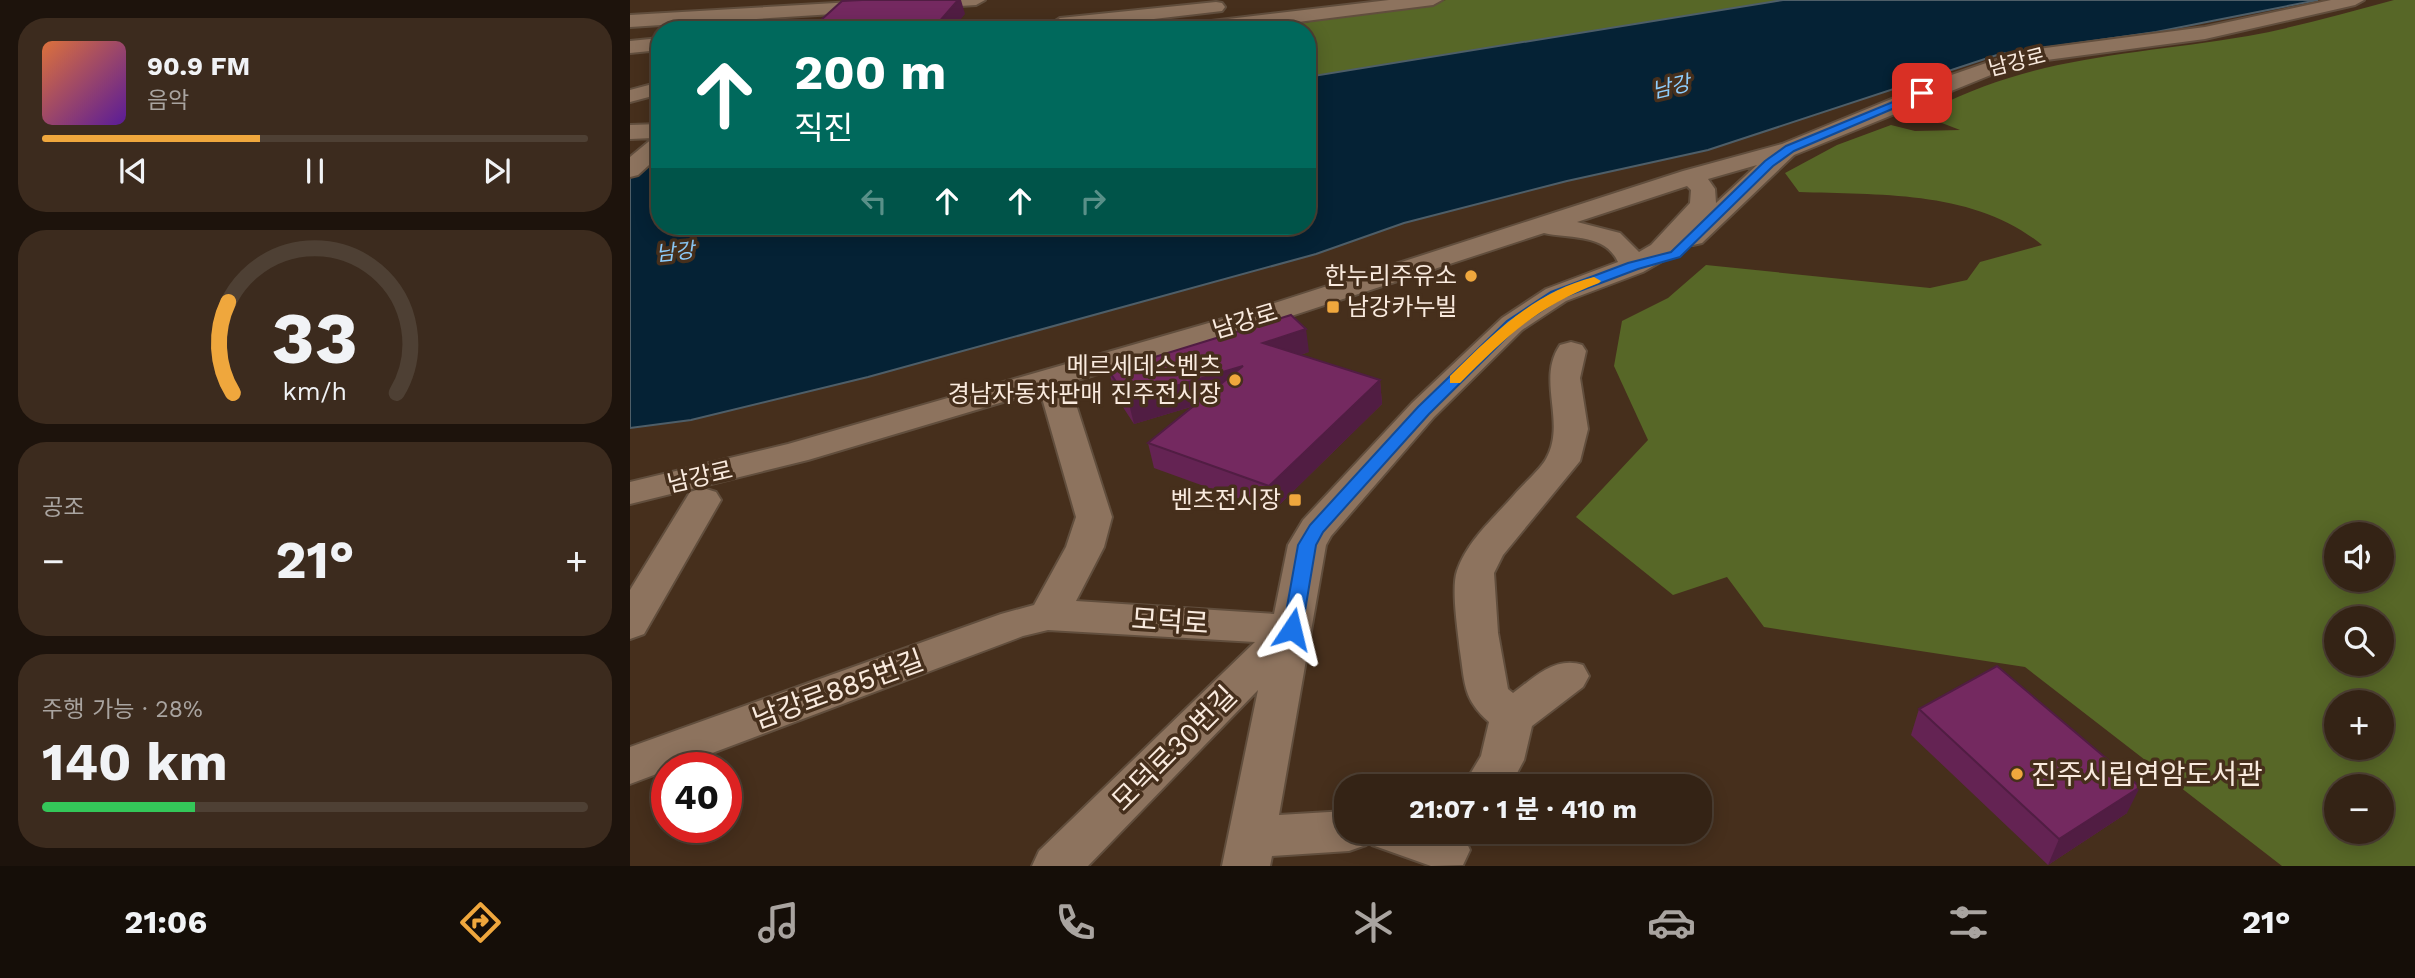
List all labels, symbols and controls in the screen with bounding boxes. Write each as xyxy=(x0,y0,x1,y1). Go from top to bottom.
street label: 남강로 xyxy=(1986,42,2048,81)
text: 200 m xyxy=(794,43,946,101)
icon: ahead xyxy=(679,49,770,140)
text: 90.9 FM xyxy=(147,51,250,81)
pin xyxy=(1892,63,1952,123)
water label: 남강 xyxy=(1649,69,1695,103)
icon: arrive xyxy=(1903,74,1941,112)
text: 음악 xyxy=(147,87,189,114)
text: 직진 xyxy=(794,109,853,147)
icon: previous xyxy=(114,152,152,190)
icon: pause xyxy=(296,152,334,190)
icon: next xyxy=(478,152,516,190)
icon: left xyxy=(855,182,893,220)
icon: ahead xyxy=(928,182,966,220)
icon: ahead xyxy=(1001,182,1039,220)
icon: right xyxy=(1074,182,1112,220)
water label: 남강 xyxy=(654,237,698,266)
place label: 한누리주유소 xyxy=(1325,262,1457,290)
marker: 한누리주유소 xyxy=(1463,268,1479,284)
place label: 남강카누빌 xyxy=(1347,293,1457,321)
text: 33 xyxy=(272,295,358,381)
street label: 남강로 xyxy=(1209,298,1281,344)
marker: 남강카누빌 xyxy=(1325,299,1341,315)
place label: 메르세데스벤츠 경남자동차판매 진주전시장 xyxy=(948,352,1221,408)
marker: 메르세데스벤츠 경남자동차판매 진주전시장 xyxy=(1227,372,1243,388)
text: km/h xyxy=(283,377,347,406)
street label: 남강로 xyxy=(665,456,735,498)
place label: 벤츠전시장 xyxy=(1171,486,1281,514)
marker: 벤츠전시장 xyxy=(1287,492,1303,508)
text: 공조 xyxy=(42,494,84,521)
map controls xyxy=(2324,522,2394,844)
button: sound xyxy=(2324,522,2394,592)
text: 21° xyxy=(275,530,355,591)
text: − xyxy=(42,539,65,583)
text: + xyxy=(565,539,588,583)
position arrow xyxy=(1255,592,1329,666)
street label: 모덕로 xyxy=(1130,602,1210,641)
button: search xyxy=(2324,606,2394,676)
street label: 남강로885번길 xyxy=(748,643,928,736)
street label: 모덕로30번길 xyxy=(1105,679,1243,817)
button: + xyxy=(2324,690,2394,760)
text: 주행 가능 · 28% xyxy=(42,696,203,723)
text: 140 km xyxy=(42,732,228,793)
speed limit sign: 40 xyxy=(651,752,742,843)
place label: 진주시립연암도서관 xyxy=(2031,758,2263,791)
marker: 진주시립연암도서관 xyxy=(2009,766,2025,782)
button: − xyxy=(2324,774,2394,844)
text: 21:07 · 1 분 · 410 m xyxy=(1409,794,1637,824)
icon: directions xyxy=(456,898,505,947)
icon: music xyxy=(754,898,803,947)
icon: phone xyxy=(1051,898,1100,947)
icon: climate xyxy=(1349,898,1398,947)
icon: car xyxy=(1647,898,1696,947)
icon: filters xyxy=(1944,898,1993,947)
text: 21:06 xyxy=(124,903,207,941)
text: 21° xyxy=(2242,903,2291,941)

